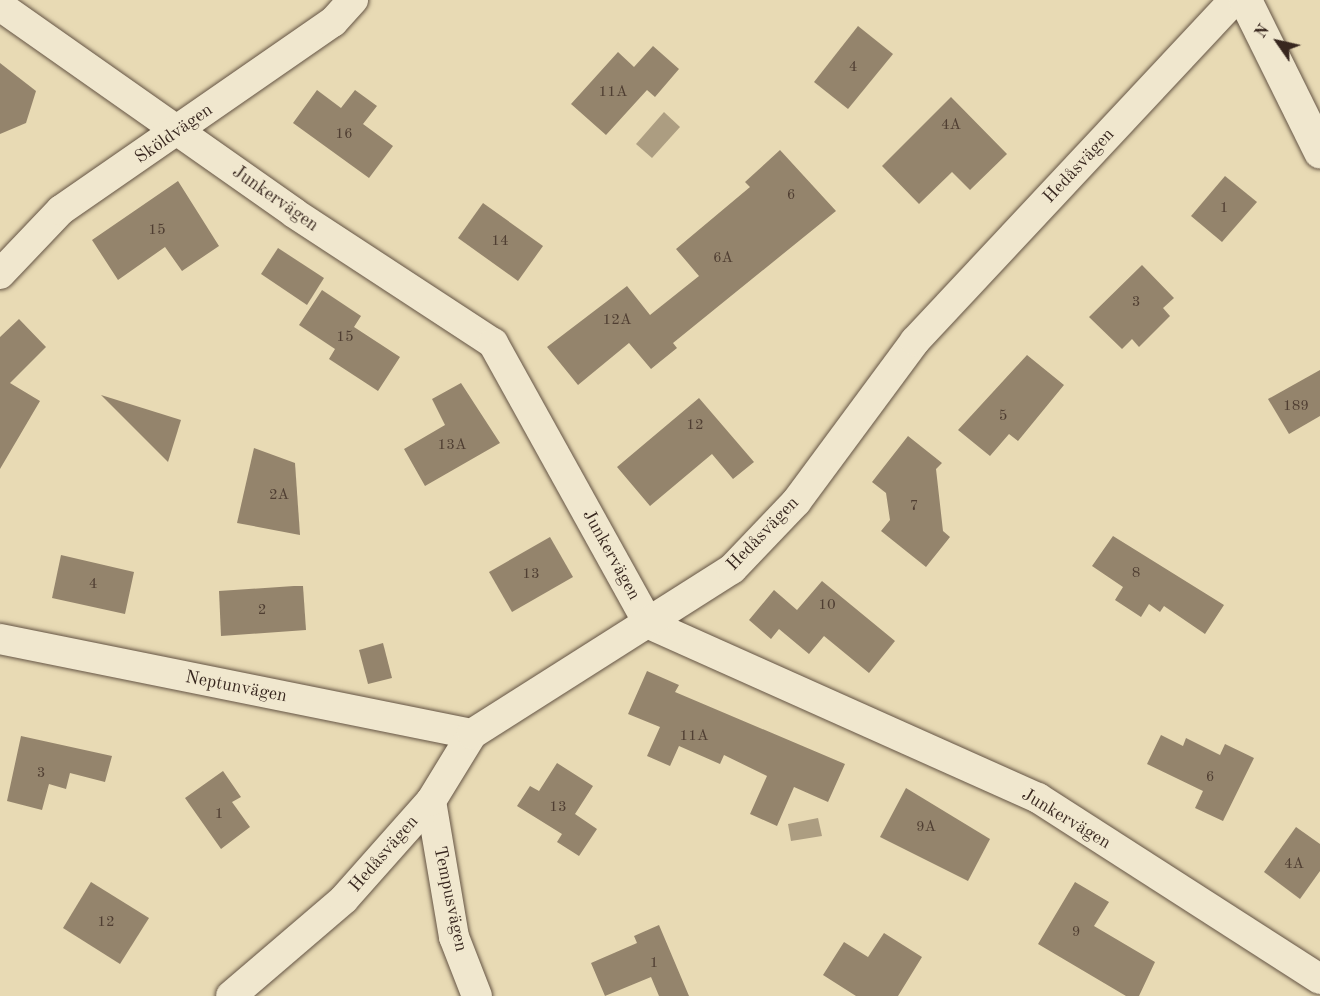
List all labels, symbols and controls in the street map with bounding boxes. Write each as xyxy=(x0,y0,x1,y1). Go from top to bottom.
north arrow xyxy=(1248,12,1308,72)
text: N xyxy=(1253,22,1273,41)
house number: 4 xyxy=(849,59,857,77)
house number: 11A xyxy=(599,84,627,102)
street label: Sköldvägen xyxy=(131,99,217,169)
house number: 4A xyxy=(941,117,961,135)
street label: Hedåsvägen xyxy=(1039,124,1119,208)
house number: 16 xyxy=(335,126,353,144)
street label: Junkervägen xyxy=(228,161,322,237)
house number: 6 xyxy=(787,187,795,205)
house number: 1 xyxy=(1220,200,1228,218)
house number: 15 xyxy=(148,222,166,240)
house number: 14 xyxy=(491,233,509,251)
house number: 6A xyxy=(713,250,733,268)
house number: 3 xyxy=(1132,294,1140,312)
house number: 12A xyxy=(603,312,631,330)
house number: 15 xyxy=(336,329,354,347)
house number: 189 xyxy=(1283,398,1309,416)
house number: 5 xyxy=(999,408,1007,426)
house number: 12 xyxy=(686,417,704,435)
house number: 13A xyxy=(438,437,466,455)
house number: 2A xyxy=(269,487,289,505)
street label: Hedåsvägen xyxy=(722,492,804,576)
house number: 7 xyxy=(910,498,918,516)
street label: Junkervägen xyxy=(577,506,645,604)
house number: 8 xyxy=(1132,565,1140,583)
house number: 13 xyxy=(522,566,540,584)
house number: 4 xyxy=(89,576,97,594)
house number: 10 xyxy=(818,597,836,615)
house number: 2 xyxy=(258,602,266,620)
street label: Neptunvägen xyxy=(183,667,289,707)
house number: 11A xyxy=(680,728,708,746)
house number: 3 xyxy=(37,765,45,783)
house number: 6 xyxy=(1206,769,1214,787)
street label: Junkervägen xyxy=(1017,784,1115,854)
house number: 13 xyxy=(549,799,567,817)
house number: 1 xyxy=(215,806,223,824)
street label: Hedåsvägen xyxy=(345,811,423,897)
house number: 9A xyxy=(916,819,936,837)
street label: Tempusvägen xyxy=(428,844,472,954)
house number: 4A xyxy=(1284,856,1304,874)
house number: 12 xyxy=(97,914,115,932)
house number: 9 xyxy=(1072,924,1080,942)
house number: 1 xyxy=(650,955,658,973)

